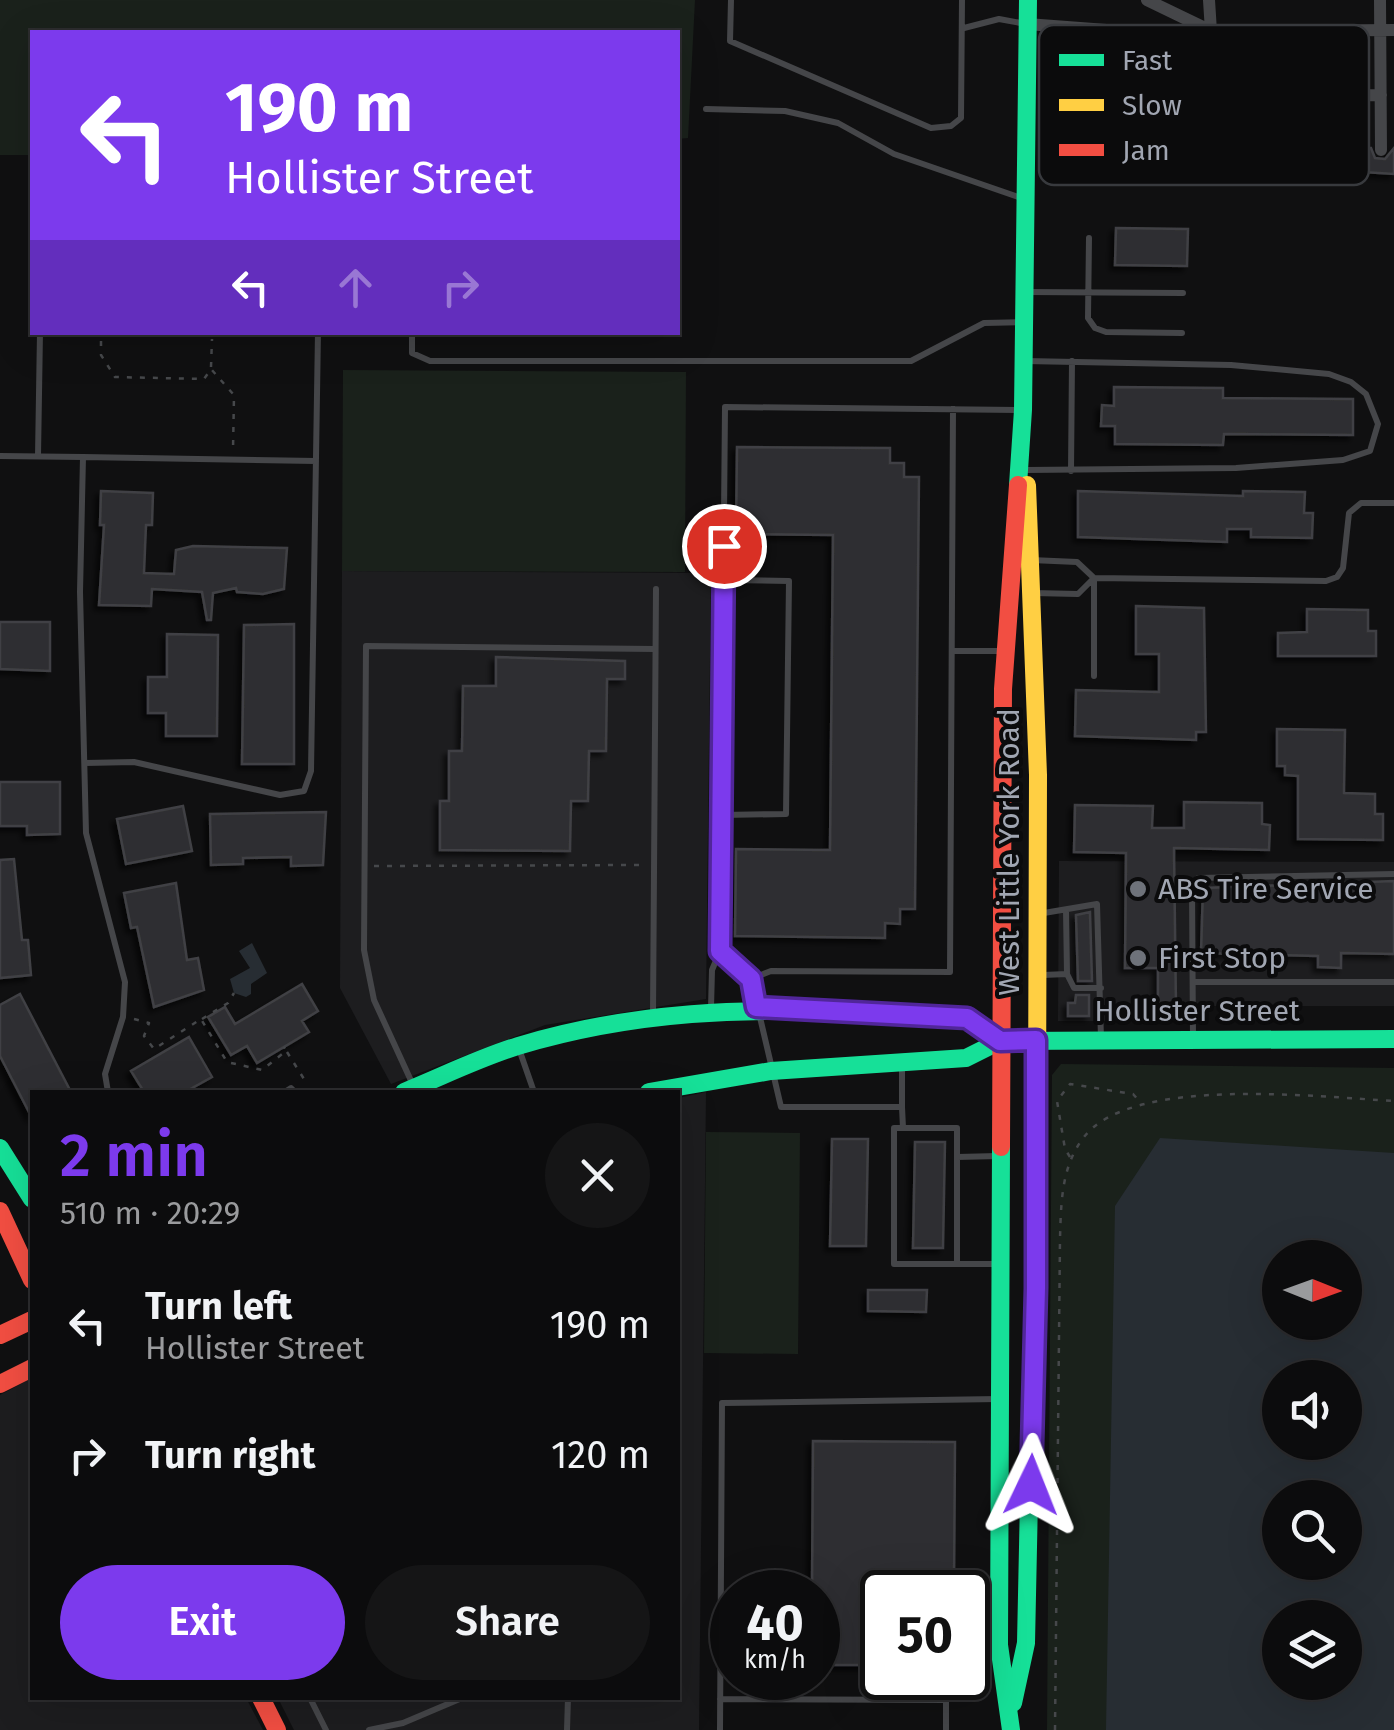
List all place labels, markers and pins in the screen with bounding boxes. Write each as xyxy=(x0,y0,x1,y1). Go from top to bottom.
pin xyxy=(682,504,767,589)
place label: ABS Tire Service xyxy=(1158,871,1374,907)
marker: ABS Tire Service xyxy=(1127,878,1149,900)
place label: First Stop xyxy=(1158,940,1286,976)
marker: First Stop xyxy=(1127,947,1149,969)

